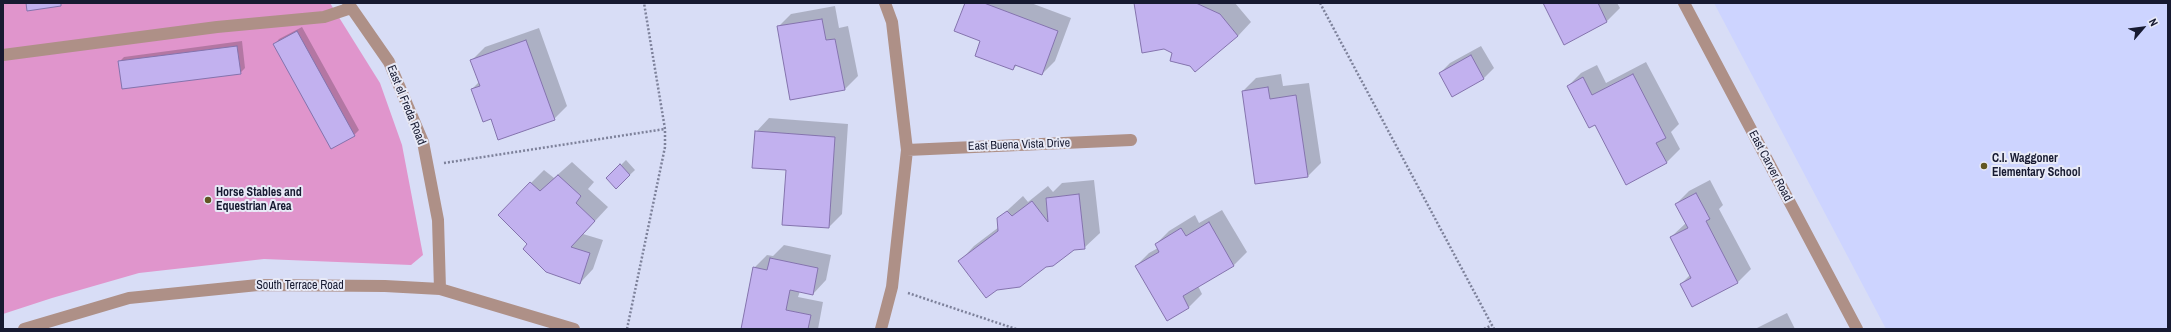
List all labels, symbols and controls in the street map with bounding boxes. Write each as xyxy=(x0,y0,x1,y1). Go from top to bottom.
north arrow xyxy=(2123,8,2163,48)
text: N xyxy=(2146,16,2161,29)
street label: East el Freda Road xyxy=(383,63,429,147)
street label: East Carver Road xyxy=(1745,128,1795,204)
street label: East Buena Vista Drive xyxy=(968,136,1070,154)
place label: C.I. Waggoner Elementary School xyxy=(1992,152,2081,180)
marker: C.I. Waggoner Elementary School xyxy=(1979,161,1989,171)
place label: Horse Stables and Equestrian Area xyxy=(216,186,302,214)
marker: Horse Stables and Equestrian Area xyxy=(203,195,213,205)
street label: South Terrace Road xyxy=(256,279,344,293)

